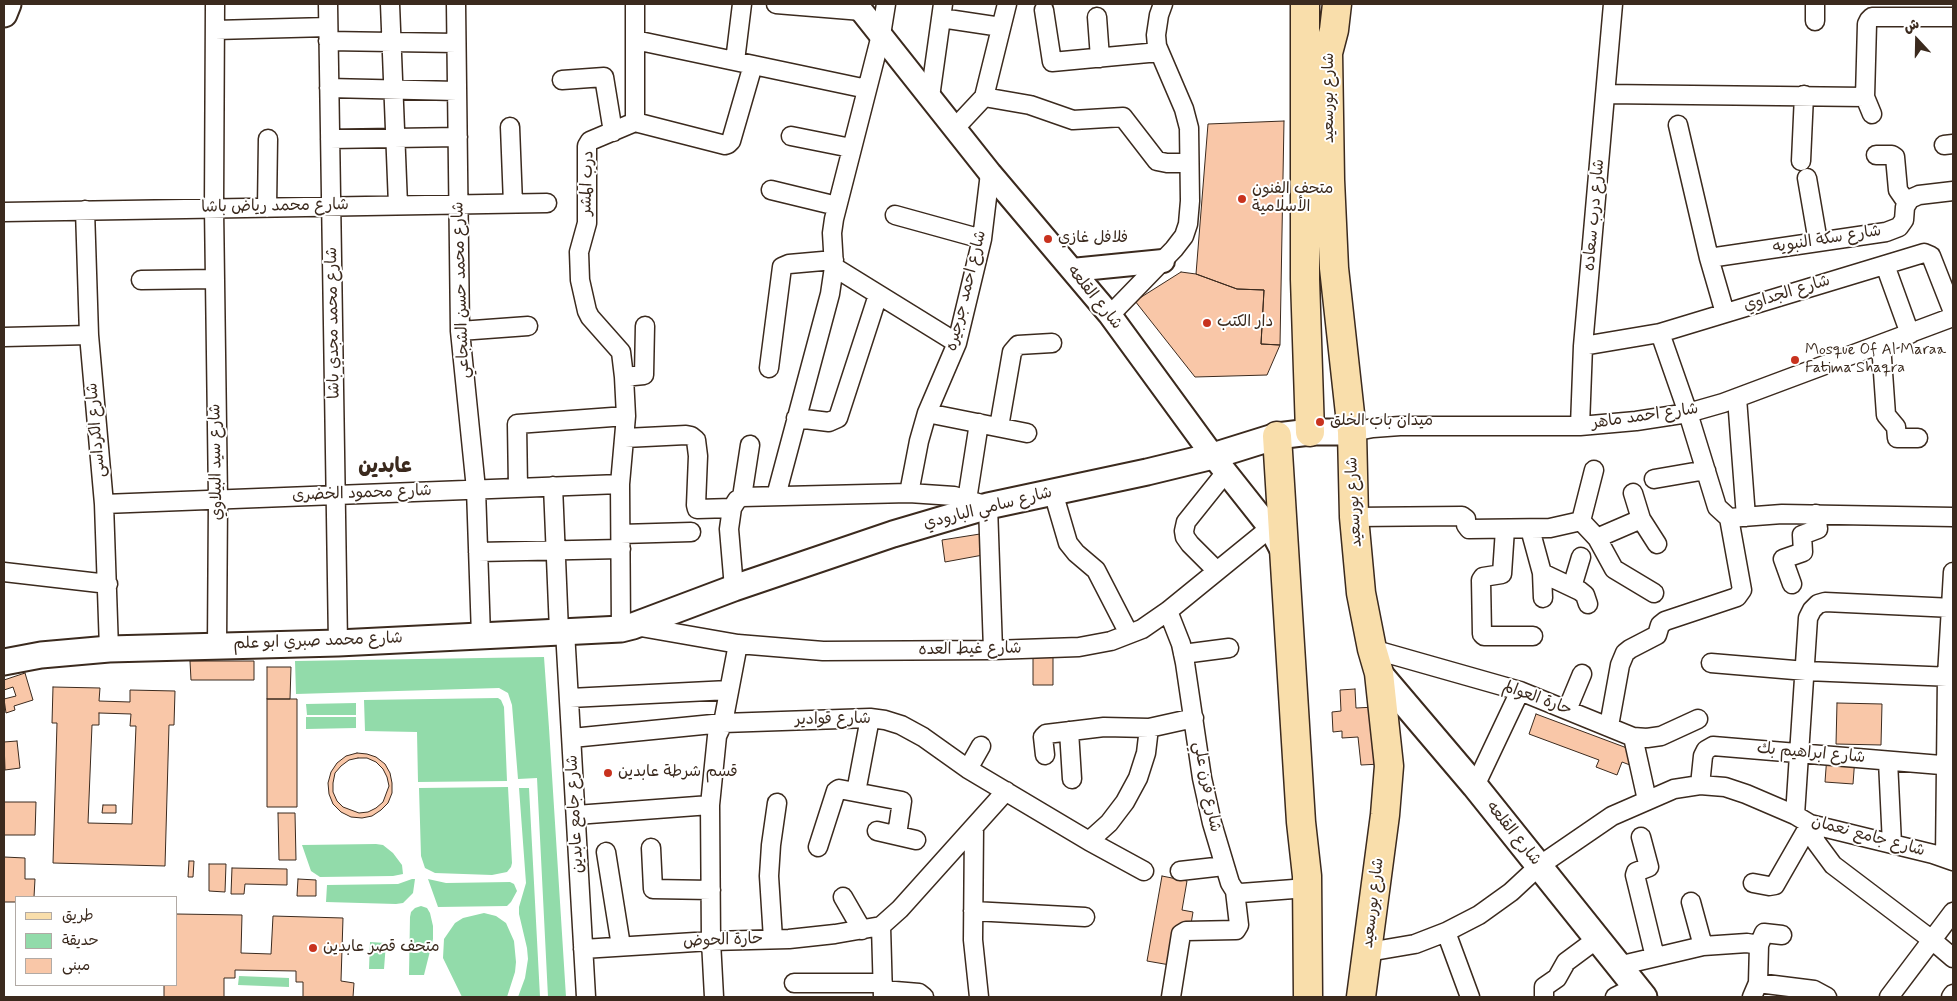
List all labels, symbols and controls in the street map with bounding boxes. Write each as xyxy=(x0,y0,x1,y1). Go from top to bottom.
north arrow xyxy=(1892,15,1942,65)
text: ش xyxy=(1901,15,1922,37)
street label: شارع بورسعيد xyxy=(1320,53,1340,143)
street label: درب المشر xyxy=(577,150,599,216)
street label: شارع درب سعاده xyxy=(1581,158,1609,272)
place label: متحف الفنون الأسلامية xyxy=(1252,180,1333,218)
marker: متحف الفنون الأسلامية xyxy=(1236,193,1248,205)
street label: شارع محمد رياض باشا xyxy=(201,196,349,218)
street label: شارع محمد حسن الشجاعي xyxy=(449,201,475,379)
street label: شارع سكة النبويه xyxy=(1771,222,1883,258)
street label: شارع احمد جرجيره xyxy=(943,229,991,353)
place label: فلافل غازي xyxy=(1058,229,1128,249)
marker: فلافل غازي xyxy=(1042,233,1054,245)
street label: شارع محمد مجدي باشا xyxy=(323,247,345,399)
street label: شارع القلعه xyxy=(1062,262,1126,334)
street label: شارع الجداوي xyxy=(1741,272,1833,316)
place label: دار الكتب xyxy=(1217,313,1273,333)
marker: دار الكتب xyxy=(1201,317,1213,329)
place label: Mosque Of Al Maraa Fatima Shaqra xyxy=(1805,341,1946,379)
marker: Mosque Of Al Maraa Fatima Shaqra xyxy=(1789,354,1801,366)
street label: شارع الكرداسى xyxy=(83,382,111,478)
street label: شارع احمد ماهر xyxy=(1590,400,1700,434)
street label: شارع سيد البيلاوي xyxy=(206,403,228,521)
place label: ميدان باب الخلق xyxy=(1330,412,1433,432)
marker: ميدان باب الخلق xyxy=(1314,416,1326,428)
district label: عابدين xyxy=(358,455,412,481)
street label: شارع بورسعيد xyxy=(1343,456,1367,548)
street label: شارع محمود الخضرى xyxy=(292,482,432,506)
street label: شارع سامي البارودي xyxy=(922,484,1054,534)
street label: شارع محمد صبري ابو علم xyxy=(233,629,403,655)
street label: شارع غيط العده xyxy=(918,640,1022,660)
street label: حارة العوالم xyxy=(1500,678,1574,720)
street label: شارع قوادير xyxy=(795,710,871,730)
street label: شارع فرن علي xyxy=(1188,740,1224,834)
street label: شارع ابراهيم بك xyxy=(1756,740,1866,768)
street label: شارع جامع عابدين xyxy=(563,754,589,874)
place label: قسم شرطة عابدين xyxy=(618,763,738,783)
marker: قسم شرطة عابدين xyxy=(602,767,614,779)
street label: شارع القلعه xyxy=(1481,798,1545,870)
street label: شارع جامع نعمان xyxy=(1809,813,1927,861)
street label: شارع بورسعيد xyxy=(1359,857,1389,949)
legend xyxy=(15,896,178,986)
text: طريق xyxy=(62,906,94,926)
street label: حارة الحوض xyxy=(683,930,763,952)
text: حديقة xyxy=(62,931,99,951)
place label: متحف قصر عابدين xyxy=(323,938,440,958)
marker: متحف قصر عابدين xyxy=(307,942,319,954)
text: مبنى xyxy=(62,956,90,976)

